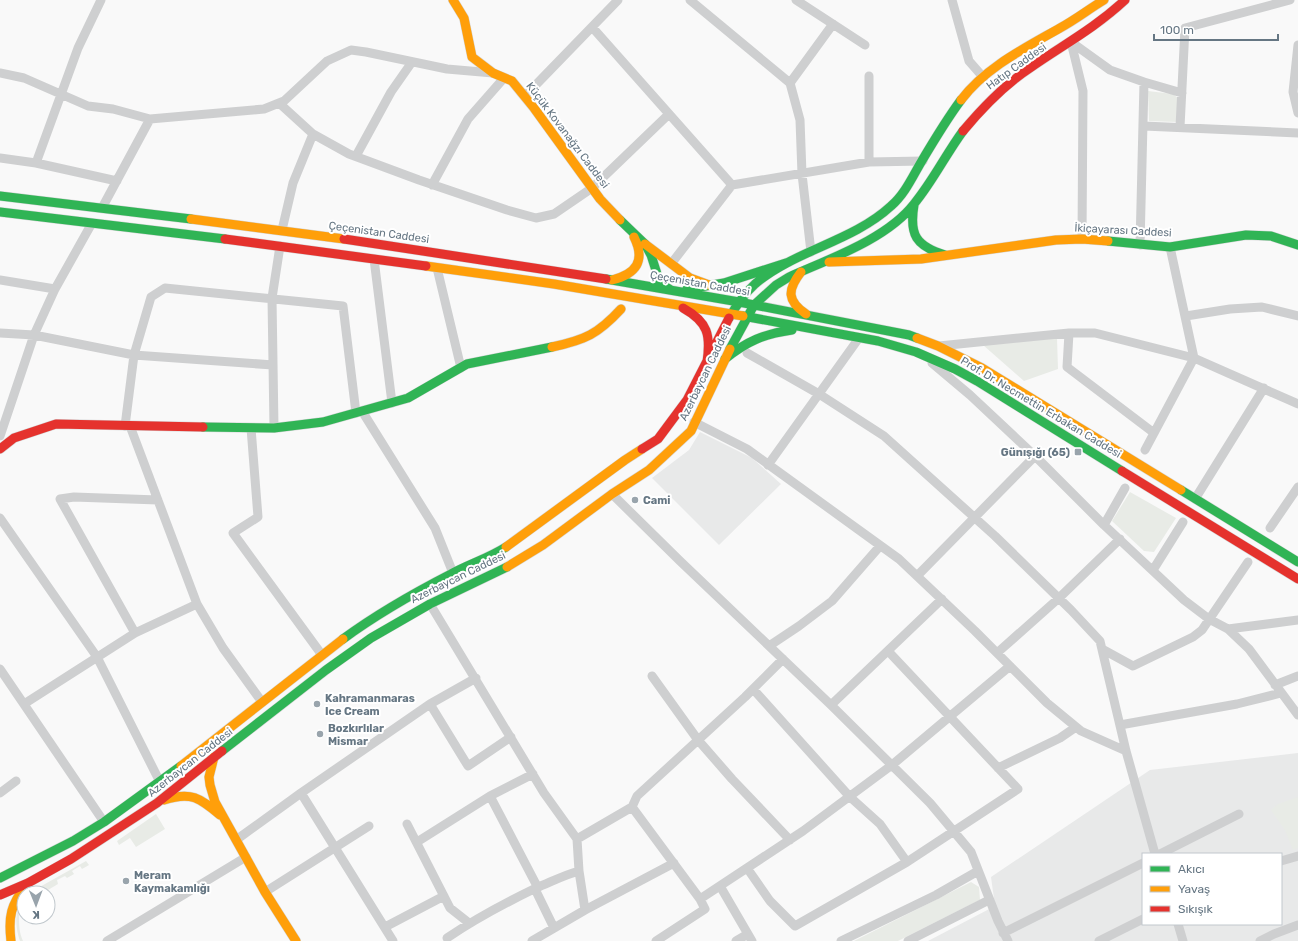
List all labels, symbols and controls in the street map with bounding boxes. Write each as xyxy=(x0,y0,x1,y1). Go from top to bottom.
scale bar xyxy=(1154,16,1278,42)
text: 100 m xyxy=(1160,23,1194,37)
street label: Hatıp Caddesi xyxy=(984,40,1049,93)
street label: Küçük Kovanağzı Caddesi xyxy=(523,80,612,191)
street label: Çeçenistan Caddesi xyxy=(328,219,430,246)
street label: İkiçayarası Caddesi xyxy=(1074,220,1172,240)
street label: Çeçenistan Caddesi xyxy=(649,268,751,299)
street label: Azerbaycan Caddesi xyxy=(677,324,734,423)
street label: Prof. Dr. Necmettin Erbakan Caddesi xyxy=(958,354,1123,461)
place label: Günışığı (65) xyxy=(1001,446,1070,459)
marker: Günışığı (65) xyxy=(1073,447,1083,457)
place label: Cami xyxy=(643,494,670,507)
marker: Cami xyxy=(630,495,640,505)
street label: Azerbaycan Caddesi xyxy=(409,549,508,606)
place label: Kahramanmaras Ice Cream xyxy=(325,692,415,718)
marker: Kahramanmaras Ice Cream xyxy=(312,699,322,709)
place label: Bozkırlılar Mismar xyxy=(328,722,384,748)
street label: Azerbaycan Caddesi xyxy=(145,725,235,800)
marker: Bozkırlılar Mismar xyxy=(315,729,325,739)
legend xyxy=(1142,853,1282,925)
text: Akıcı xyxy=(1178,862,1205,876)
place label: Meram Kaymakamlığı xyxy=(134,869,210,895)
marker: Meram Kaymakamlığı xyxy=(121,876,131,886)
text: Yavaş xyxy=(1178,882,1210,896)
north arrow xyxy=(16,885,56,925)
text: Sıkışık xyxy=(1178,902,1213,916)
text: K xyxy=(32,908,40,921)

